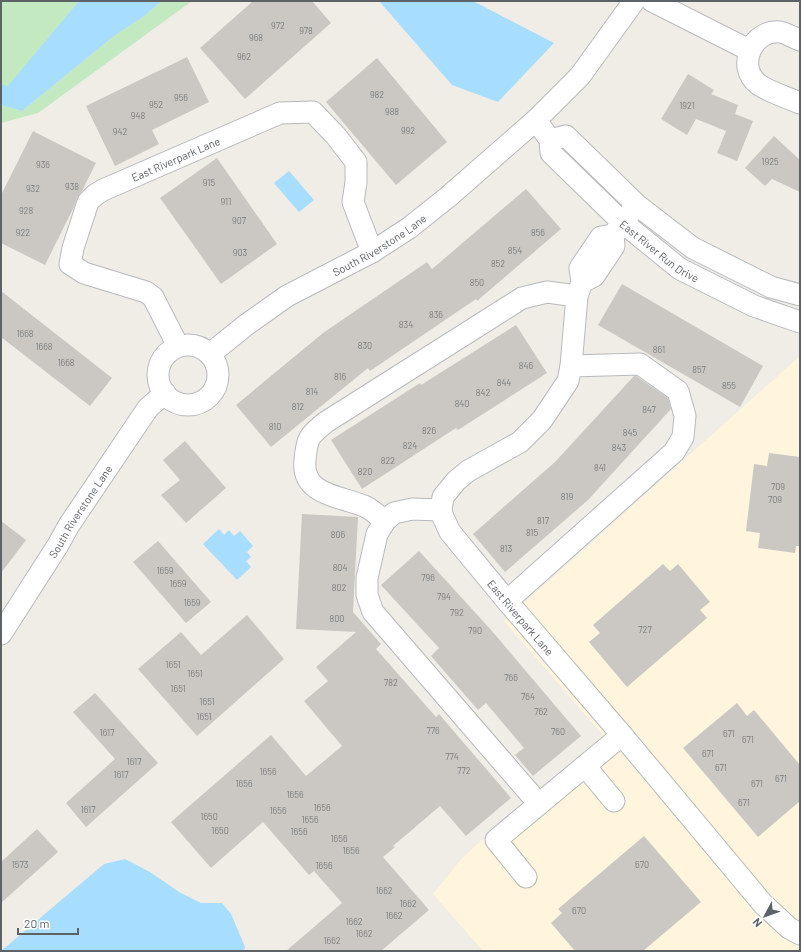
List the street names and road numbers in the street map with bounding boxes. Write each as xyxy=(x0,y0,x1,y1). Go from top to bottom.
street label: East Riverpark Lane xyxy=(129,134,222,183)
street label: South Riverstone Lane xyxy=(330,211,428,278)
street label: East River Run Drive xyxy=(618,217,702,284)
street label: South Riverstone Lane xyxy=(45,462,114,560)
street label: East Riverpark Lane xyxy=(485,577,557,658)

